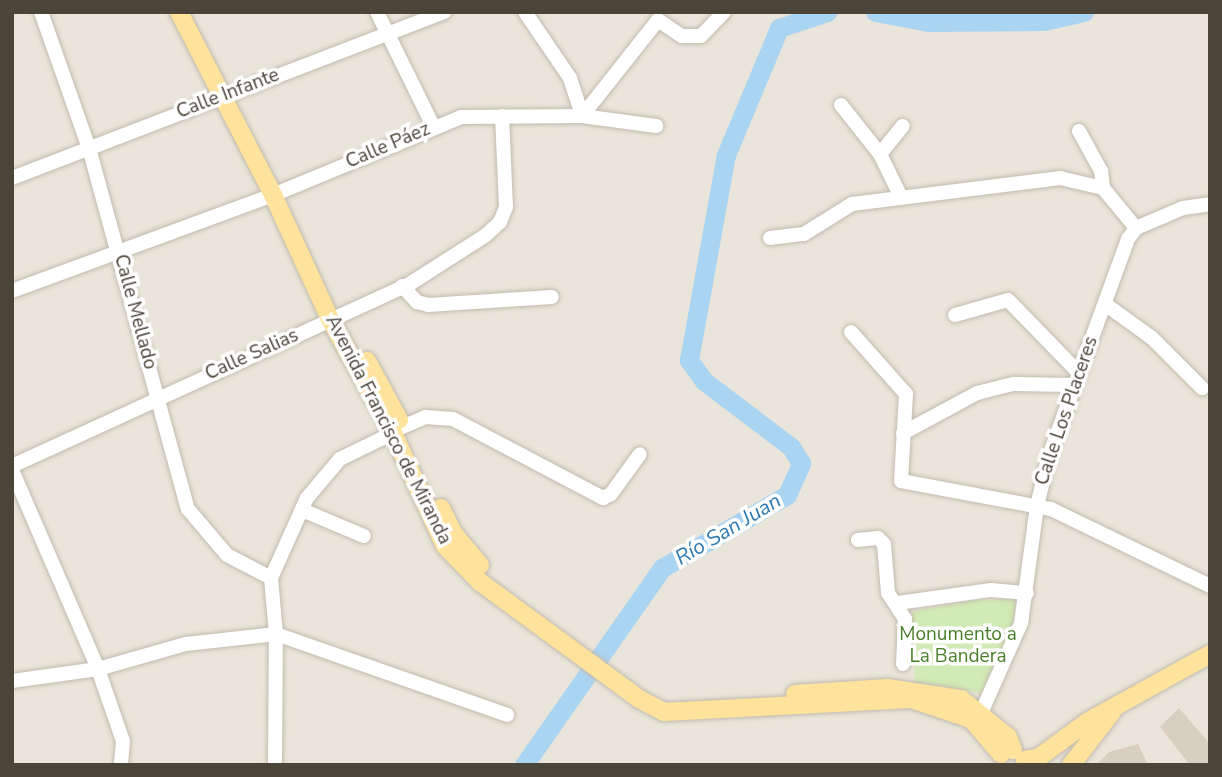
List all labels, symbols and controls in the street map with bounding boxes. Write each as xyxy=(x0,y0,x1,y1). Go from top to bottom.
street label: Calle Infante xyxy=(173,64,283,124)
street label: Calle Páez xyxy=(342,118,434,174)
street label: Calle Mellado xyxy=(109,252,161,372)
street label: Avenida Francisco de Miranda xyxy=(320,312,456,548)
street label: Calle Salias xyxy=(202,324,302,386)
street label: Calle Los Placeres xyxy=(1031,334,1103,488)
water label: Río San Juan xyxy=(671,488,785,570)
park label: Monumento a La Bandera xyxy=(899,624,1017,668)

